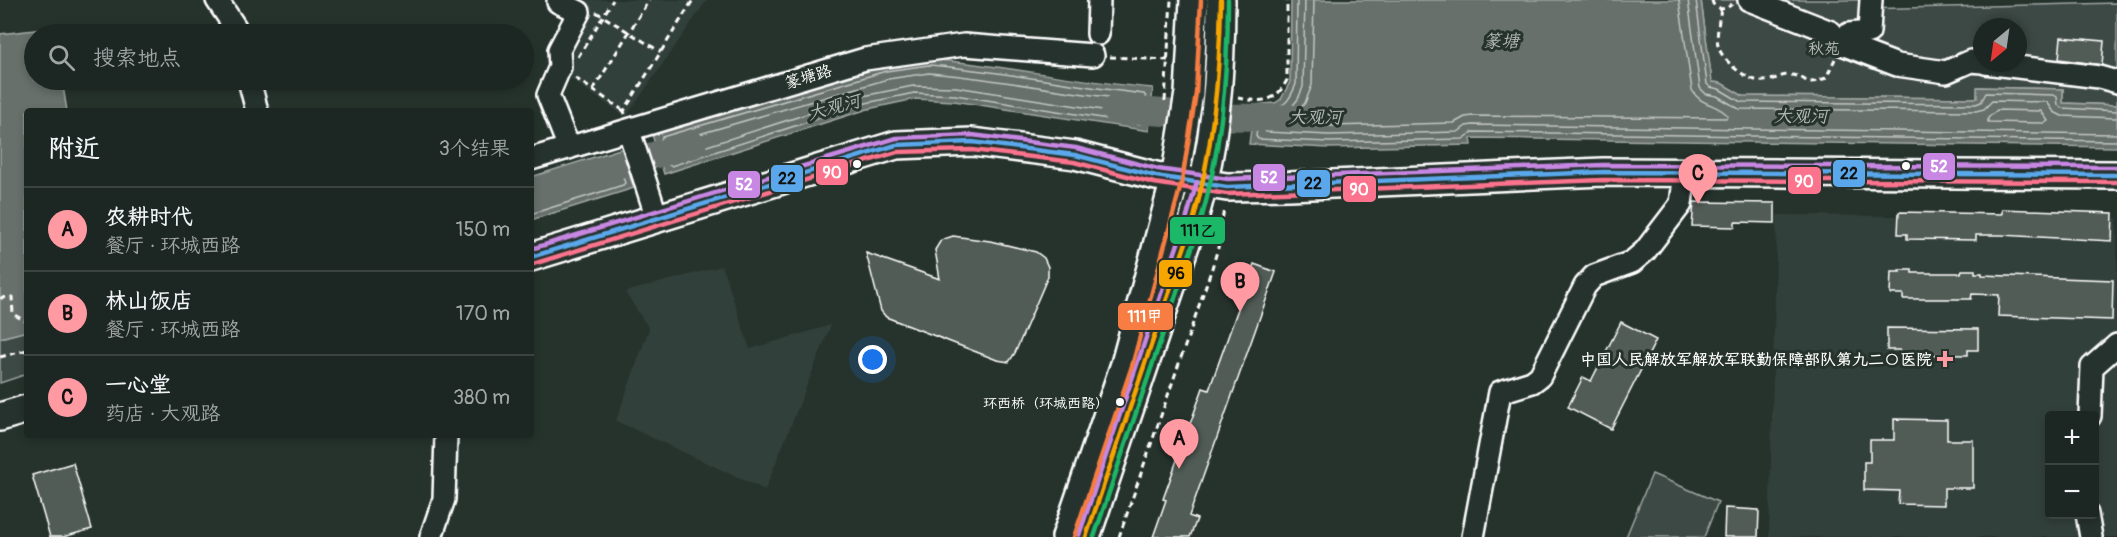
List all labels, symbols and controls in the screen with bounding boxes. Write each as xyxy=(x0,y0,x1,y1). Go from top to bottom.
north arrow xyxy=(1973,18,2027,72)
search box xyxy=(24,24,534,90)
water label: 篆塘 xyxy=(1483,30,1521,53)
park label: 秋苑 xyxy=(1808,39,1840,59)
icon: search xyxy=(45,41,78,74)
text: 搜索地点 xyxy=(93,44,181,72)
street label: 篆塘路 xyxy=(782,60,834,94)
water label: 大观河 xyxy=(805,89,866,126)
water label: 大观河 xyxy=(1774,105,1831,128)
water label: 大观河 xyxy=(1288,106,1345,129)
text: 附近 xyxy=(48,133,100,165)
text: 3个结果 xyxy=(439,136,510,161)
line badge: 52 xyxy=(1922,152,1956,181)
pin: C xyxy=(1678,154,1718,204)
text: 52 xyxy=(1930,157,1948,177)
line badge: 90 xyxy=(815,158,849,186)
unlabelled marker xyxy=(851,158,863,170)
line badge: 22 xyxy=(1832,159,1866,188)
unlabelled marker xyxy=(1900,160,1912,172)
text: 90 xyxy=(822,163,842,183)
line badge: 52 xyxy=(1252,163,1286,192)
line badge: 22 xyxy=(770,164,804,193)
text: 22 xyxy=(1840,164,1858,184)
line badge: 90 xyxy=(1787,166,1822,195)
text: 52 xyxy=(1260,168,1278,188)
text: 22 xyxy=(778,169,796,189)
line badge: 22 xyxy=(1296,169,1331,198)
line badge: 52 xyxy=(727,170,761,199)
text: 90 xyxy=(1794,172,1814,192)
text: 22 xyxy=(1304,174,1322,194)
text: 52 xyxy=(735,175,753,195)
line badge: 90 xyxy=(1342,175,1377,203)
text: 90 xyxy=(1349,180,1369,200)
text: 农耕时代 xyxy=(105,203,193,231)
line badge: 111乙 xyxy=(1169,216,1226,245)
text: A xyxy=(61,217,74,242)
text: 150 m xyxy=(456,217,510,242)
text: 111乙 xyxy=(1181,221,1215,241)
text: 餐厅 · 环城西路 xyxy=(105,233,240,258)
line badge: 96 xyxy=(1158,259,1193,288)
pin: B xyxy=(1220,262,1260,312)
text: 96 xyxy=(1167,264,1185,284)
text: 林山饭店 xyxy=(105,287,193,315)
text: B xyxy=(62,301,73,326)
text: 170 m xyxy=(456,301,510,326)
line badge: 111甲 xyxy=(1117,302,1174,331)
text: 111甲 xyxy=(1128,307,1162,327)
text: 餐厅 · 环城西路 xyxy=(105,317,240,342)
your location xyxy=(858,345,887,374)
place label: 中国人民解放军解放军联勤保障部队第九二〇医院 xyxy=(1580,350,1932,370)
marker: 中国人民解放军解放军联勤保障部队第九二〇医院 xyxy=(1936,350,1954,368)
text: 一心堂 xyxy=(105,371,171,399)
text: C xyxy=(61,385,74,410)
text: 380 m xyxy=(453,385,510,410)
place label: 环西桥（环城西路） xyxy=(983,395,1109,412)
marker: 环西桥（环城西路） xyxy=(1114,396,1126,408)
text: 药店 · 大观路 xyxy=(105,401,220,426)
map controls xyxy=(2045,411,2099,519)
button: + xyxy=(2045,411,2099,465)
pin: A xyxy=(1160,420,1198,469)
button: − xyxy=(2045,465,2099,519)

